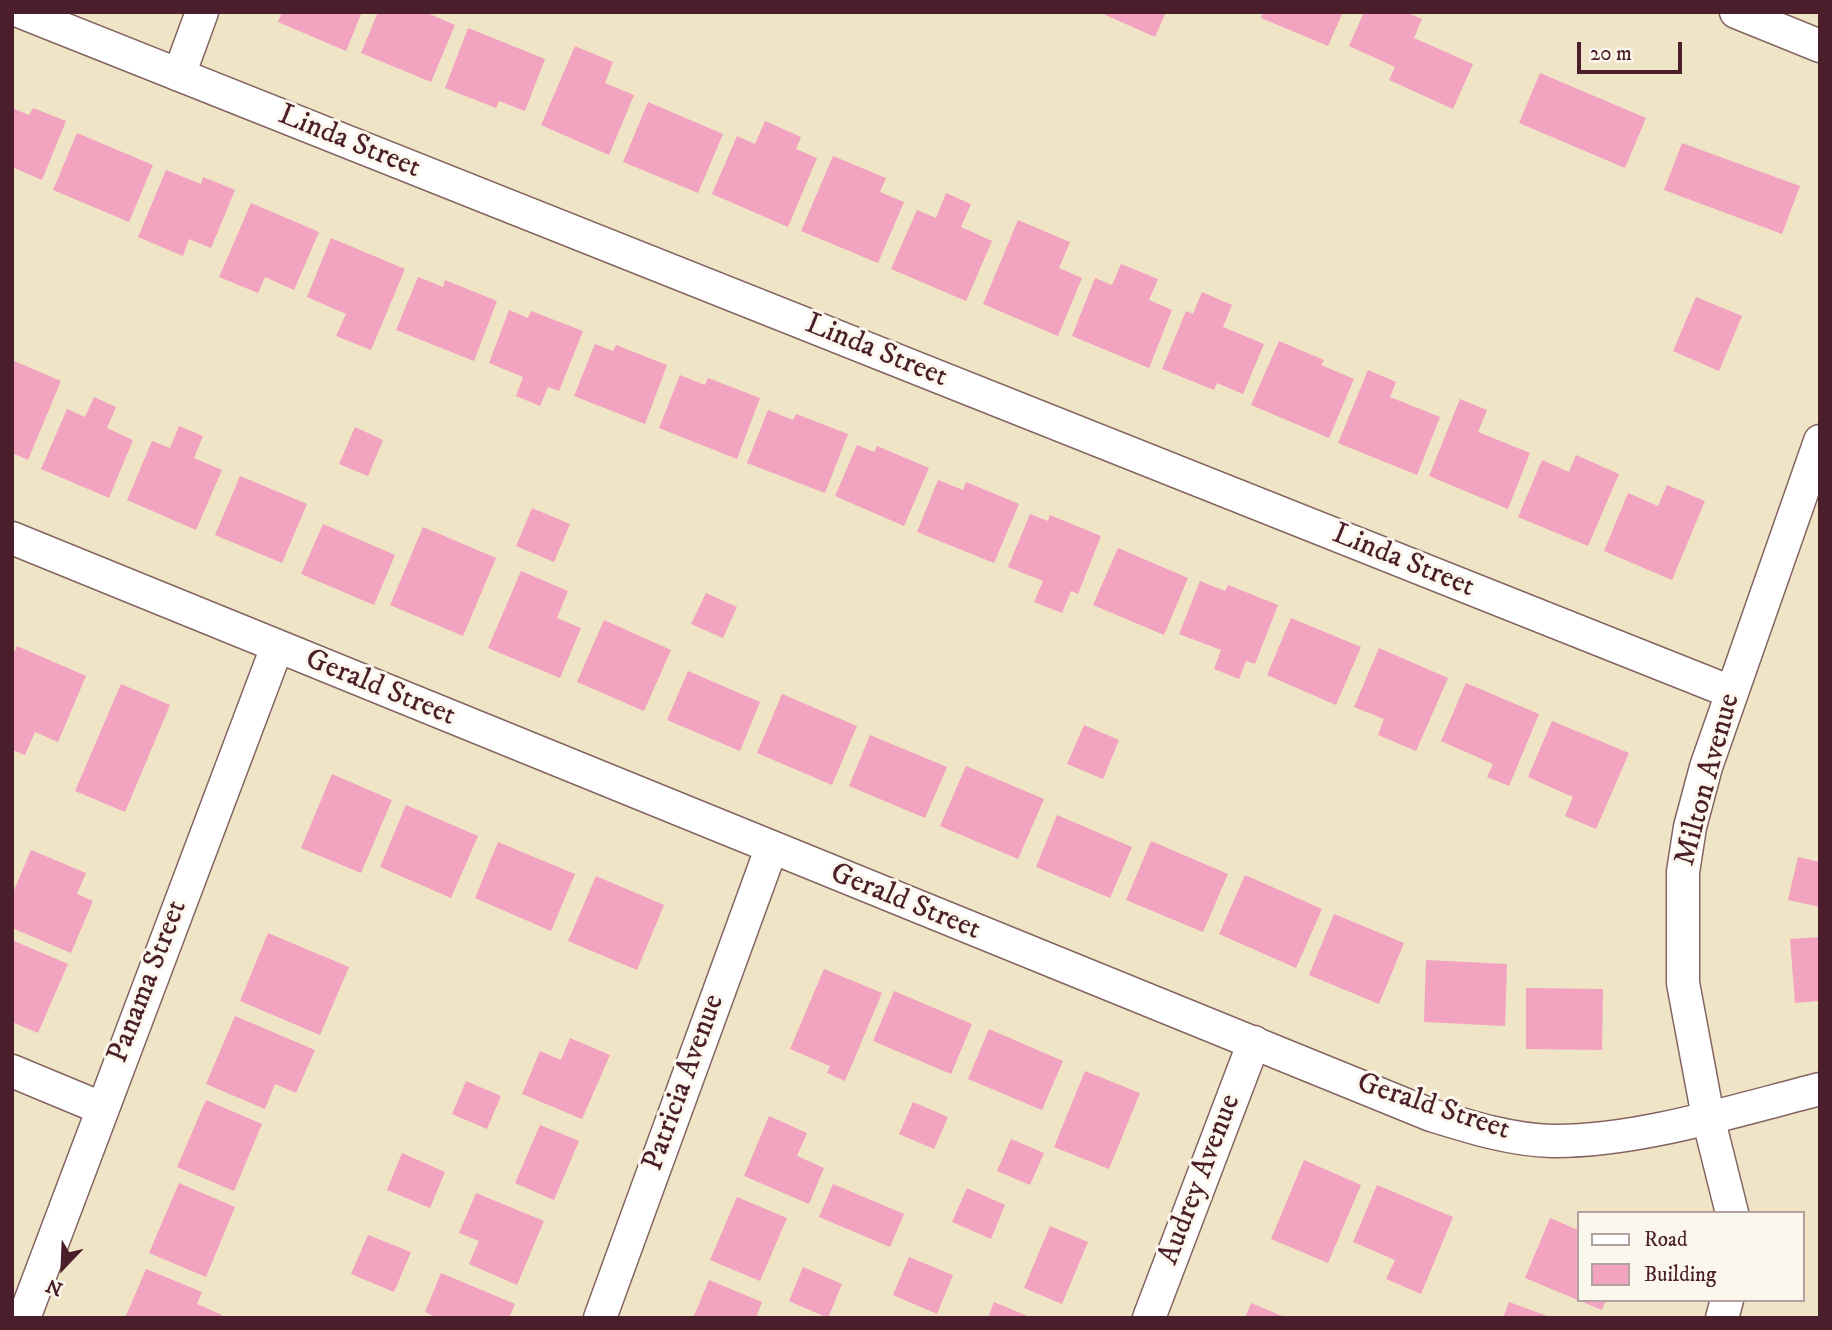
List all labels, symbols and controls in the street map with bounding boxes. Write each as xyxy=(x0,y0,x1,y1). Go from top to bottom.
scale bar xyxy=(1580,28,1685,72)
text: 20 m xyxy=(1590,41,1632,67)
street label: Linda Street xyxy=(273,98,425,188)
street label: Linda Street xyxy=(800,307,952,397)
street label: Linda Street xyxy=(1327,517,1479,607)
street label: Gerald Street xyxy=(300,643,460,735)
street label: Milton Avenue xyxy=(1669,690,1749,870)
street label: Gerald Street xyxy=(825,857,985,949)
street label: Panama Street xyxy=(102,896,196,1068)
street label: Patricia Avenue xyxy=(636,990,734,1176)
street label: Gerald Street xyxy=(1352,1066,1514,1150)
street label: Audrey Avenue xyxy=(1152,1090,1250,1270)
legend xyxy=(1576,1211,1804,1302)
text: Road xyxy=(1644,1227,1688,1253)
north arrow xyxy=(28,1232,98,1302)
text: Building xyxy=(1644,1262,1716,1288)
text: N xyxy=(43,1273,66,1300)

